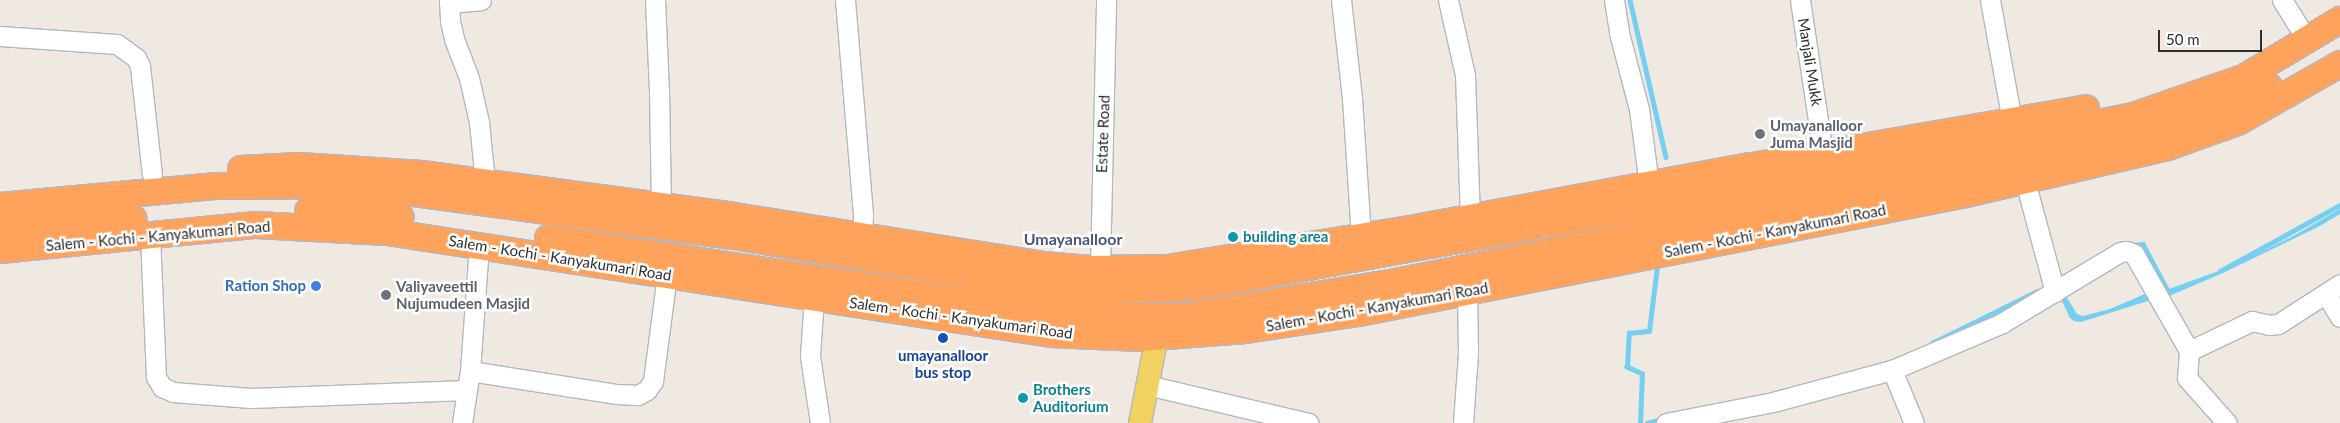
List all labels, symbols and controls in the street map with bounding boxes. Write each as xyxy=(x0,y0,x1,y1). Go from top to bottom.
street label: Manjali Mukk xyxy=(1794,17,1826,107)
scale bar xyxy=(2160,20,2264,52)
text: 50 m xyxy=(2166,30,2200,48)
street label: Estate Road xyxy=(1093,95,1113,173)
place label: Umayanalloor Juma Masjid xyxy=(1770,116,1863,151)
marker: Umayanalloor Juma Masjid xyxy=(1754,128,1766,140)
street label: Salem - Kochi - Kanyakumari Road xyxy=(1663,201,1887,261)
street label: Salem - Kochi - Kanyakumari Road xyxy=(45,217,271,255)
place label: building area xyxy=(1243,228,1328,246)
district label: Umayanalloor xyxy=(1024,229,1122,249)
street label: Salem - Kochi - Kanyakumari Road xyxy=(447,231,673,285)
marker: building area xyxy=(1227,231,1239,243)
place label: Ration Shop xyxy=(225,277,306,295)
place label: Valiyaveettil Nujumudeen Masjid xyxy=(396,277,530,312)
street label: Salem - Kochi - Kanyakumari Road xyxy=(1264,279,1490,335)
marker: Ration Shop xyxy=(310,280,322,292)
marker: Valiyaveettil Nujumudeen Masjid xyxy=(380,289,392,301)
street label: Salem - Kochi - Kanyakumari Road xyxy=(848,293,1074,343)
marker: umayanalloor bus stop xyxy=(937,332,949,344)
place label: umayanalloor bus stop xyxy=(898,346,988,381)
place label: Brothers Auditorium xyxy=(1033,380,1109,415)
marker: Brothers Auditorium xyxy=(1017,392,1029,404)

